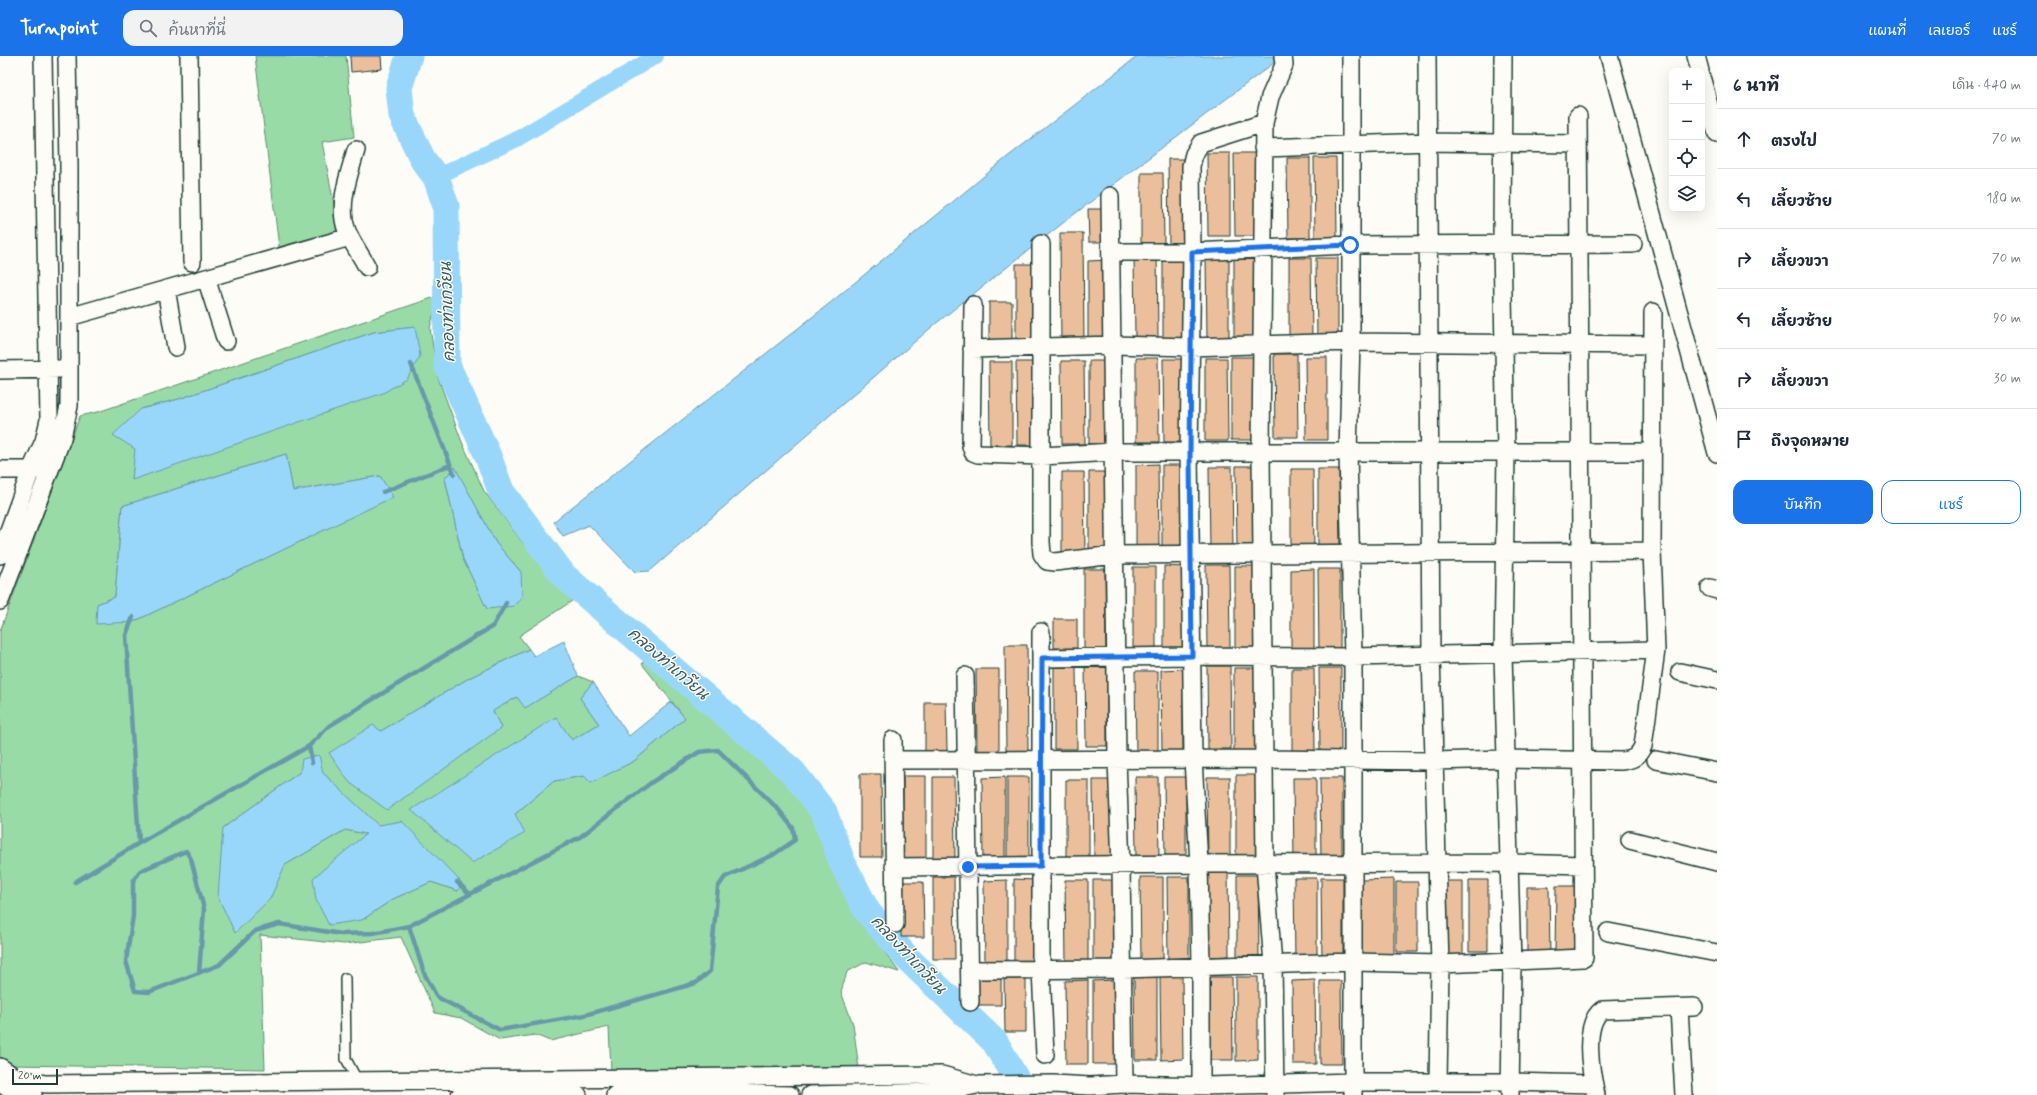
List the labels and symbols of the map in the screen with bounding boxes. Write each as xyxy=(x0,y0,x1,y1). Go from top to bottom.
route start xyxy=(1341,236,1359,254)
water label: คลองท่าเกวียน xyxy=(435,260,460,363)
water label: คลองท่าเกวียน xyxy=(623,622,714,706)
route end xyxy=(959,858,977,876)
water label: คลองท่าเกวียน xyxy=(866,910,952,1000)
scale bar xyxy=(12,1067,58,1086)

